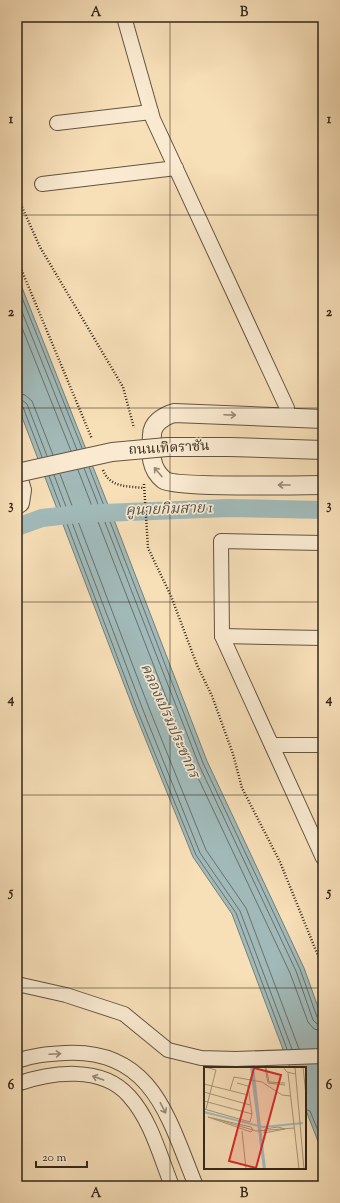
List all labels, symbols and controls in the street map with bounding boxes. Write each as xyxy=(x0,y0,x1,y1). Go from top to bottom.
text: A xyxy=(91,4,102,22)
text: B xyxy=(240,4,249,22)
text: 1 xyxy=(9,111,14,129)
text: 1 xyxy=(327,111,332,129)
text: 2 xyxy=(8,304,15,322)
text: 2 xyxy=(326,304,333,322)
one-way arrow xyxy=(223,412,236,419)
street label: ถนนเทิดราชัน xyxy=(128,437,210,461)
one-way arrow xyxy=(154,467,163,478)
one-way arrow xyxy=(278,481,291,489)
text: 3 xyxy=(8,497,14,515)
text: 3 xyxy=(326,497,332,515)
water label: คูนายกิมสาย 1 xyxy=(125,498,213,522)
water label: คลองเปรมประชากร xyxy=(134,660,204,783)
text: 4 xyxy=(7,691,15,709)
text: 4 xyxy=(325,691,333,709)
text: 5 xyxy=(8,884,14,902)
text: 5 xyxy=(326,884,332,902)
one-way arrow xyxy=(48,1050,61,1057)
inset map xyxy=(204,1067,306,1169)
one-way arrow xyxy=(92,1073,104,1081)
text: 6 xyxy=(8,1077,15,1095)
text: 6 xyxy=(326,1077,333,1095)
one-way arrow xyxy=(159,1101,167,1113)
scale bar xyxy=(36,1143,87,1169)
text: 20 m xyxy=(42,1149,67,1167)
text: A xyxy=(91,1185,102,1203)
text: B xyxy=(240,1185,249,1203)

